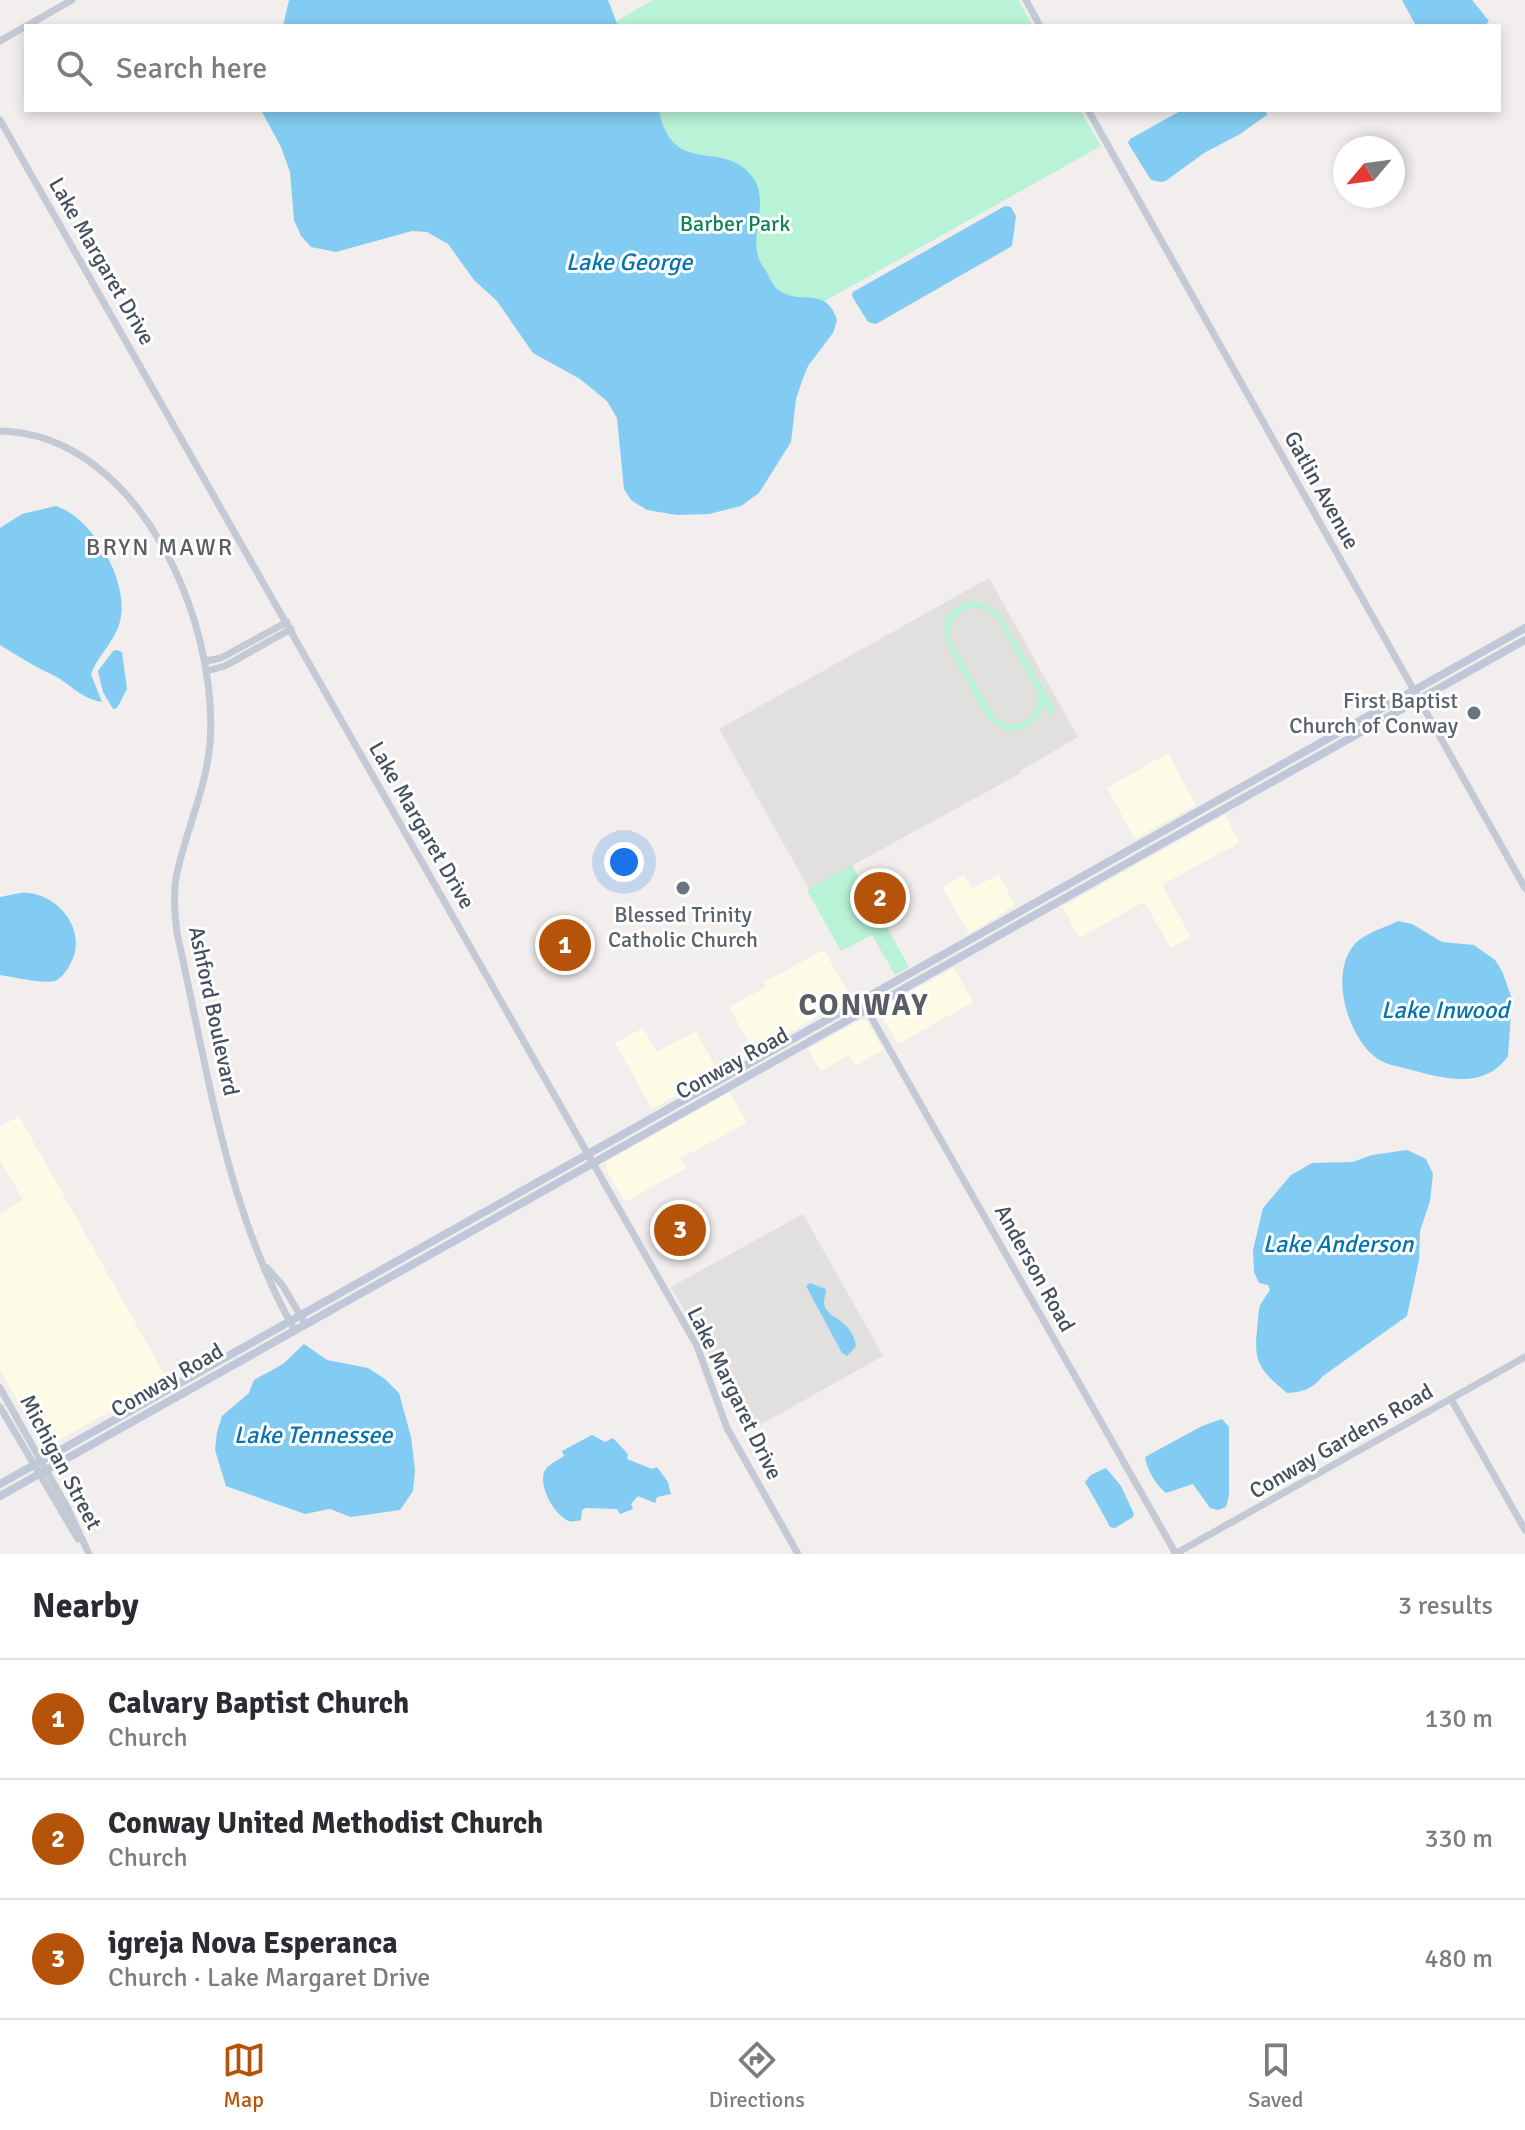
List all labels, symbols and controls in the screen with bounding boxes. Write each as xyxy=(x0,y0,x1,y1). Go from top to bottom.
search box xyxy=(24,24,1501,112)
icon: search xyxy=(52,46,96,90)
text: Search here xyxy=(116,50,267,87)
north arrow xyxy=(1333,136,1405,208)
street label: Lake Margaret Drive xyxy=(43,172,161,350)
park label: Barber Park xyxy=(680,210,790,237)
water label: Lake George xyxy=(566,247,693,277)
street label: Gatlin Avenue xyxy=(1278,426,1366,554)
district label: BRYN MAWR xyxy=(86,532,234,562)
place label: First Baptist Church of Conway xyxy=(1289,687,1459,739)
marker: First Baptist Church of Conway xyxy=(1465,704,1483,722)
street label: Lake Margaret Drive xyxy=(363,736,481,914)
your location xyxy=(604,842,644,882)
pin: 2 xyxy=(854,868,906,928)
marker: Blessed Trinity Catholic Church xyxy=(674,879,692,897)
place label: Blessed Trinity Catholic Church xyxy=(608,901,758,953)
pin: 1 xyxy=(539,915,591,975)
street label: Ashford Boulevard xyxy=(183,924,245,1098)
district label: CONWAY xyxy=(798,987,930,1024)
water label: Lake Inwood xyxy=(1381,995,1512,1025)
street label: Conway Road xyxy=(671,1021,793,1105)
pin: 3 xyxy=(654,1200,706,1260)
street label: Anderson Road xyxy=(989,1200,1081,1336)
water label: Lake Anderson xyxy=(1263,1229,1414,1259)
street label: Lake Margaret Drive xyxy=(681,1302,789,1484)
street label: Conway Road xyxy=(106,1337,228,1423)
street label: Conway Gardens Road xyxy=(1244,1377,1438,1505)
street label: Michigan Street xyxy=(14,1390,108,1534)
water label: Lake Tennessee xyxy=(234,1420,393,1450)
text: Nearby xyxy=(32,1585,139,1627)
text: 3 results xyxy=(1398,1590,1493,1622)
text: Calvary Baptist Church xyxy=(108,1685,409,1722)
text: 1 xyxy=(51,1703,65,1735)
text: 130 m xyxy=(1424,1703,1493,1735)
text: Church xyxy=(108,1722,188,1754)
text: Conway United Methodist Church xyxy=(108,1805,543,1842)
text: 2 xyxy=(51,1823,65,1855)
text: 330 m xyxy=(1424,1823,1493,1855)
text: Church xyxy=(108,1842,188,1874)
text: igreja Nova Esperanca xyxy=(108,1925,398,1962)
text: 3 xyxy=(51,1943,65,1975)
text: 480 m xyxy=(1424,1943,1493,1975)
text: Church · Lake Margaret Drive xyxy=(108,1962,430,1994)
tab: Map xyxy=(222,2038,266,2113)
tab: Directions xyxy=(709,2038,805,2113)
tab: Saved xyxy=(1248,2038,1303,2113)

